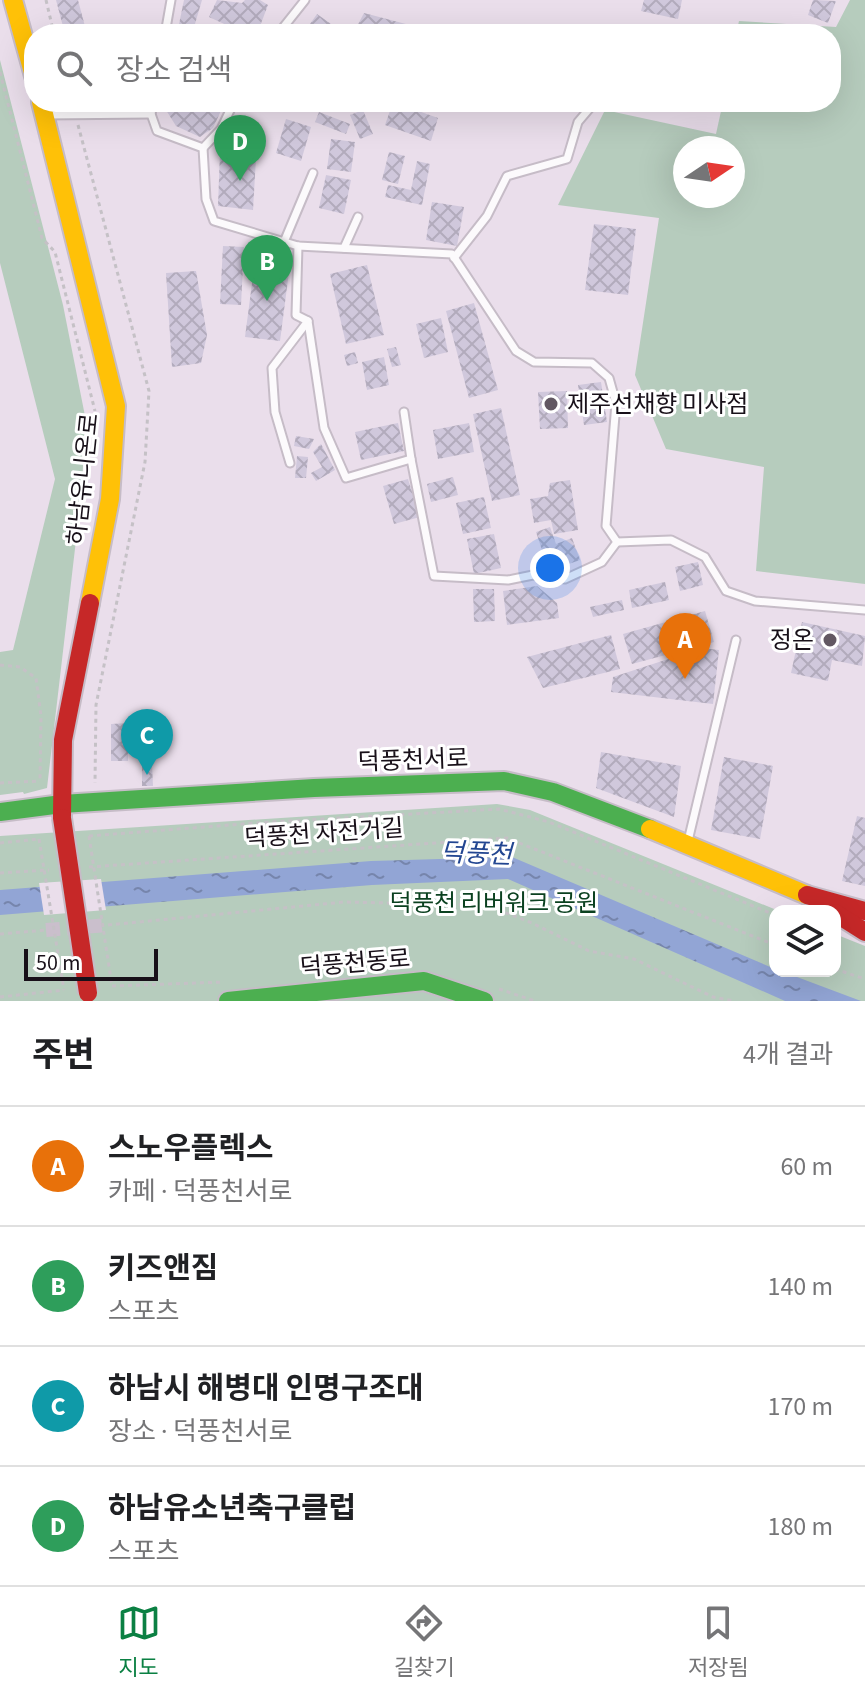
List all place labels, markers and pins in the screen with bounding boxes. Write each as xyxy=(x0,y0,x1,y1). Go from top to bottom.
pin: D xyxy=(214,115,266,181)
pin: B xyxy=(241,235,293,301)
place label: 제주선채향 미사점 xyxy=(567,387,748,422)
marker: 제주선채향 미사점 xyxy=(542,395,560,413)
pin: A xyxy=(659,613,711,679)
place label: 정온 xyxy=(770,623,814,658)
marker: 정온 xyxy=(821,631,839,649)
pin: C xyxy=(121,709,173,775)

